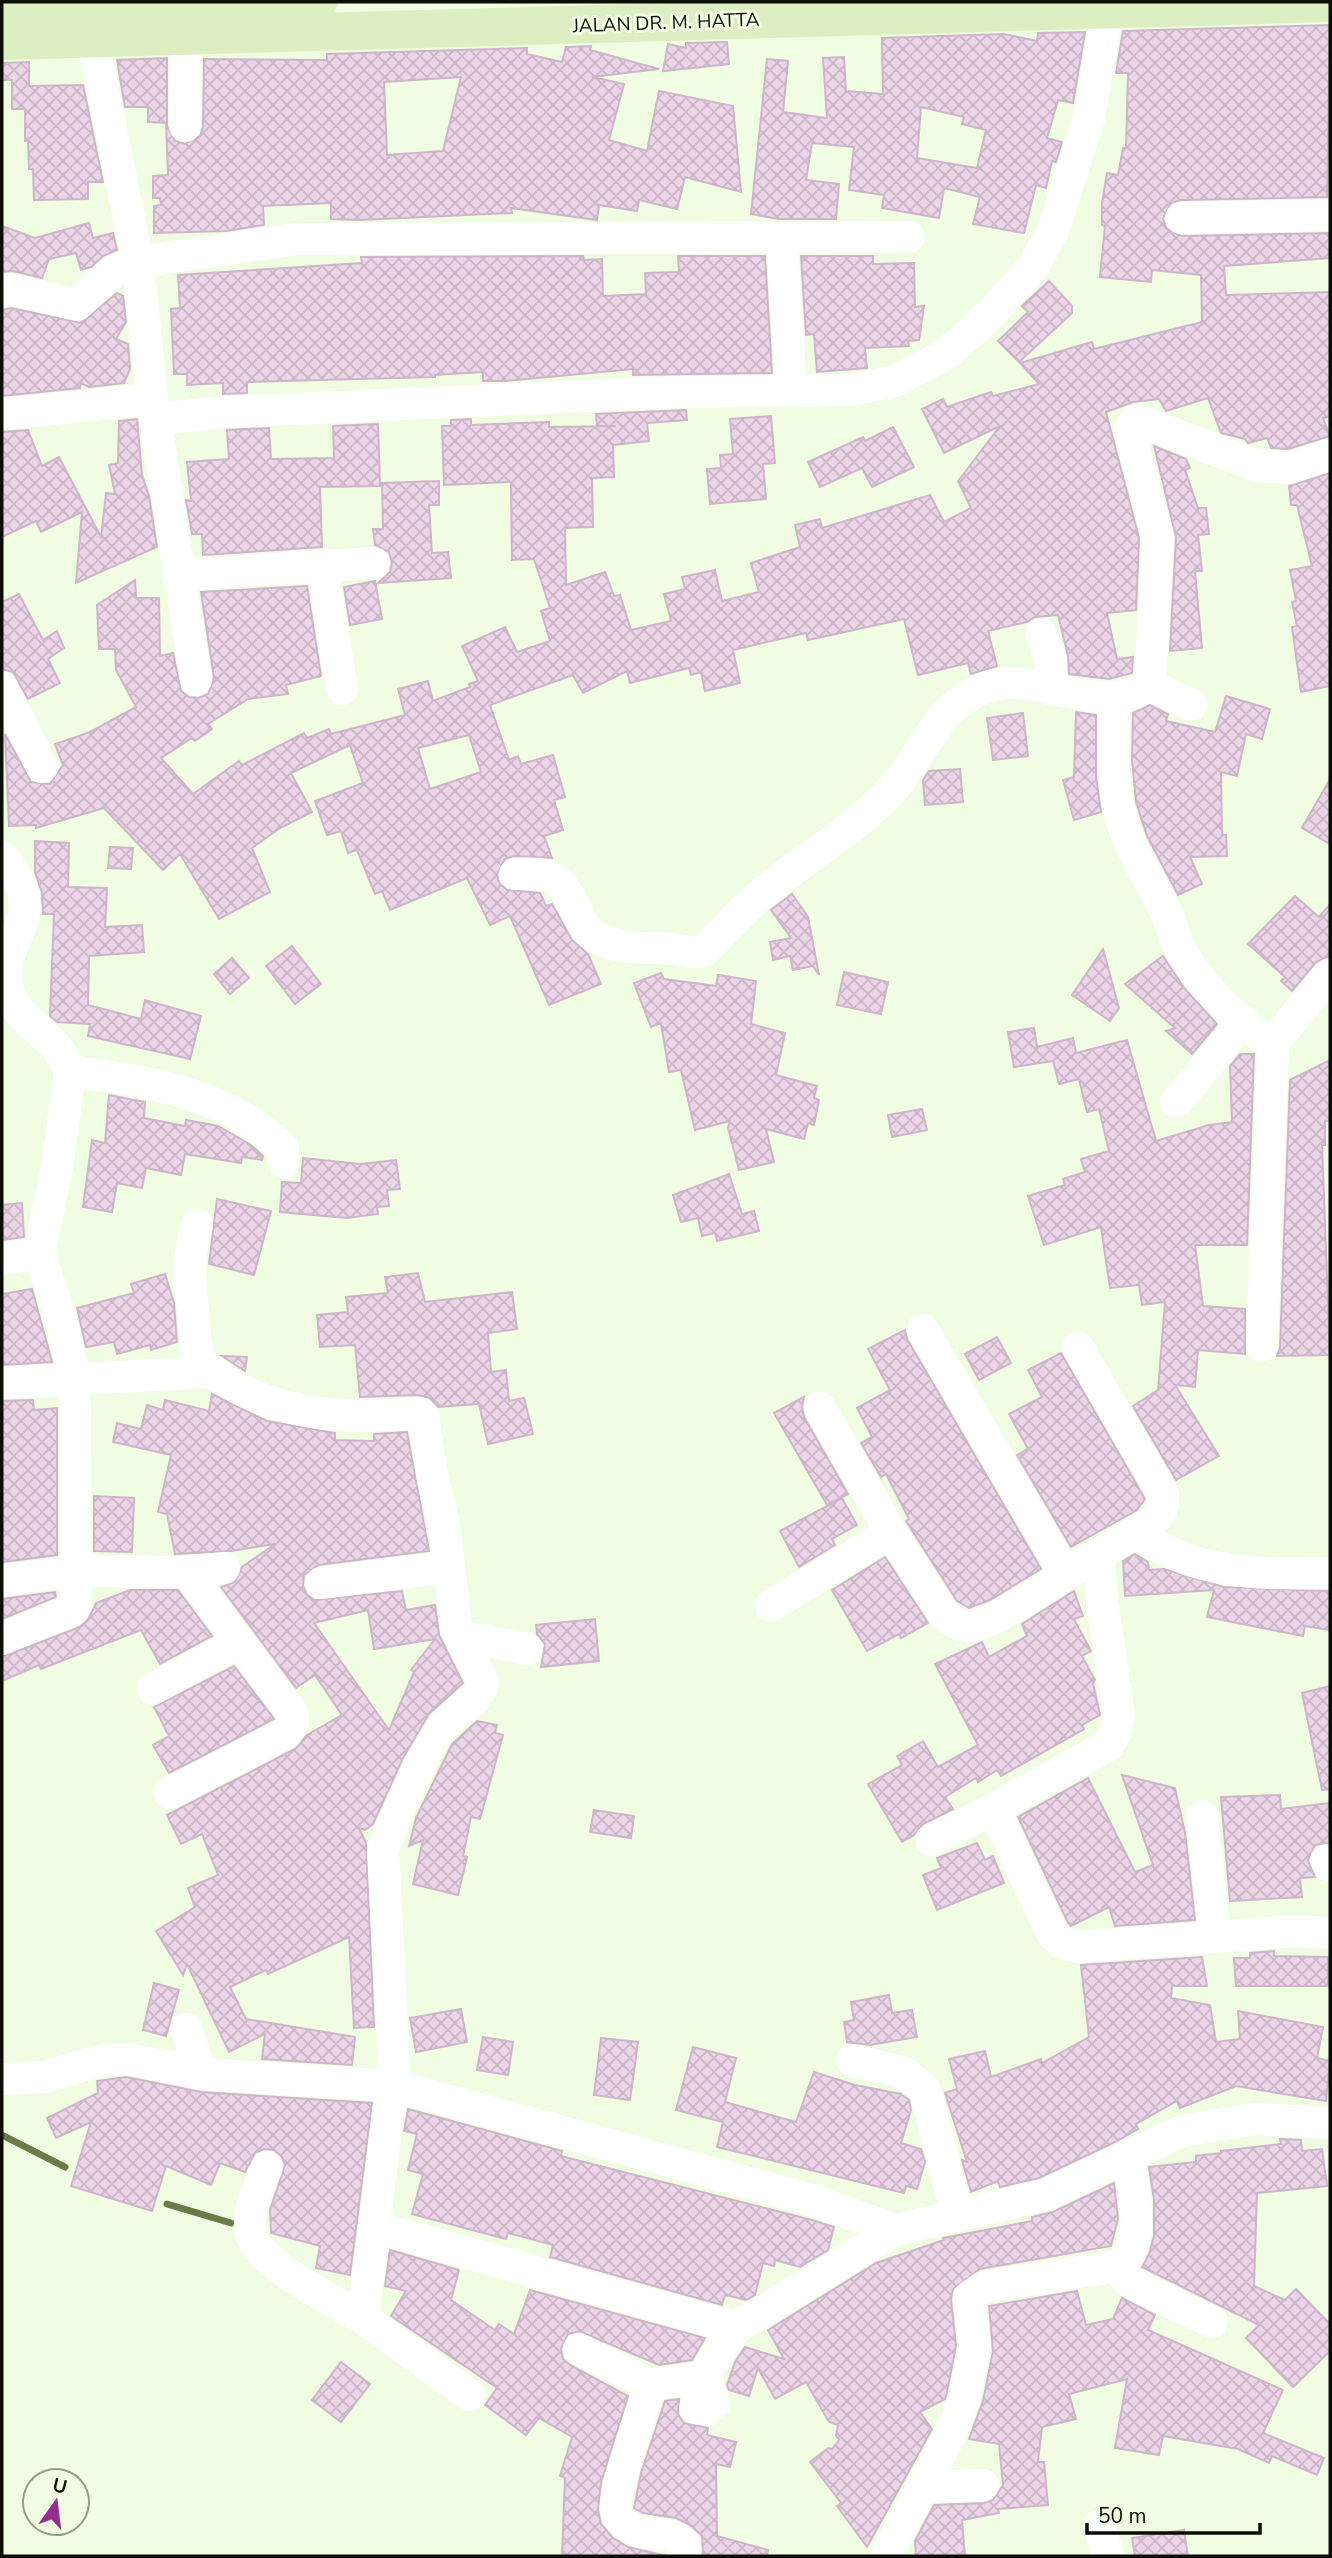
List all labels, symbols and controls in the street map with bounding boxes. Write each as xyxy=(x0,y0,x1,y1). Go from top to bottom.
street label: JALAN DR. M. HATTA xyxy=(571,7,760,39)
north arrow xyxy=(21,2467,91,2537)
text: U xyxy=(50,2472,70,2501)
scale bar xyxy=(1087,2492,1260,2536)
text: 50 m xyxy=(1098,2502,1147,2530)

